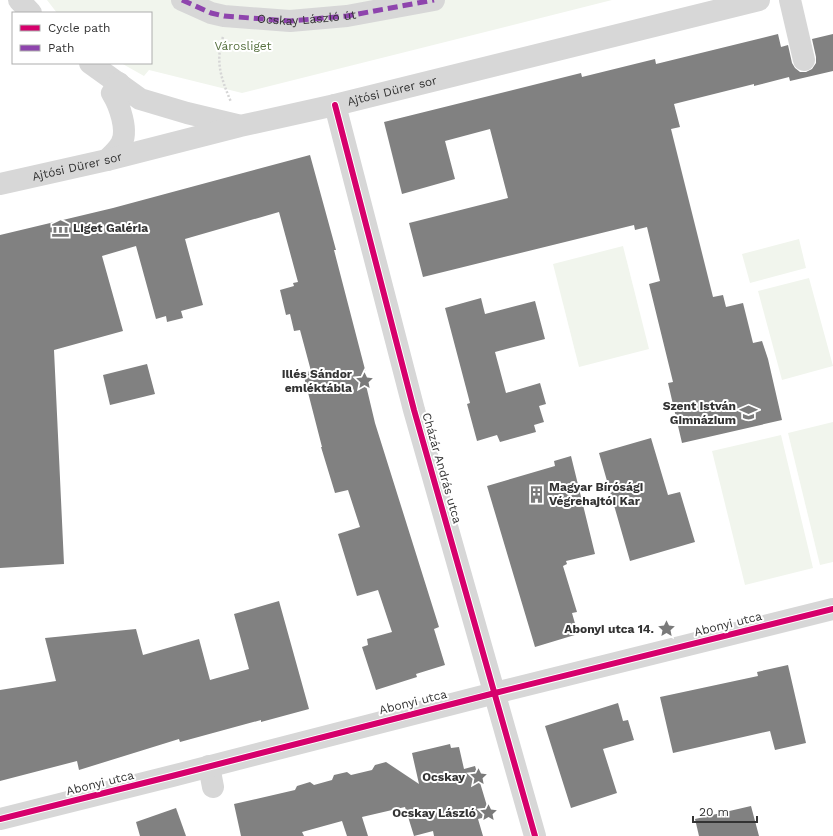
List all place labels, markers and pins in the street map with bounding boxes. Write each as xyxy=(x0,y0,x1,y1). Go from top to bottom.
museum icon: Liget Galéria xyxy=(50,218,70,238)
place label: Liget Galéria xyxy=(73,221,148,235)
place label: Illés Sándor emléktábla xyxy=(282,367,353,395)
place icon: Illés Sándor emléktábla xyxy=(355,371,375,391)
place label: Szent István Gimnázium xyxy=(663,399,736,427)
school or university icon: Szent István Gimnázium xyxy=(739,403,759,423)
place label: Magyar Bírósági Végrehajtói Kar xyxy=(549,480,643,508)
building icon: Magyar Bírósági Végrehajtói Kar xyxy=(526,484,546,504)
place icon: Abonyi utca 14. xyxy=(657,619,677,639)
place label: Abonyi utca 14. xyxy=(564,622,654,636)
place icon: Ocskay xyxy=(468,767,488,787)
place label: Ocskay xyxy=(422,770,465,784)
place icon: Ocskay László xyxy=(479,803,499,823)
place label: Ocskay László xyxy=(392,806,476,820)

